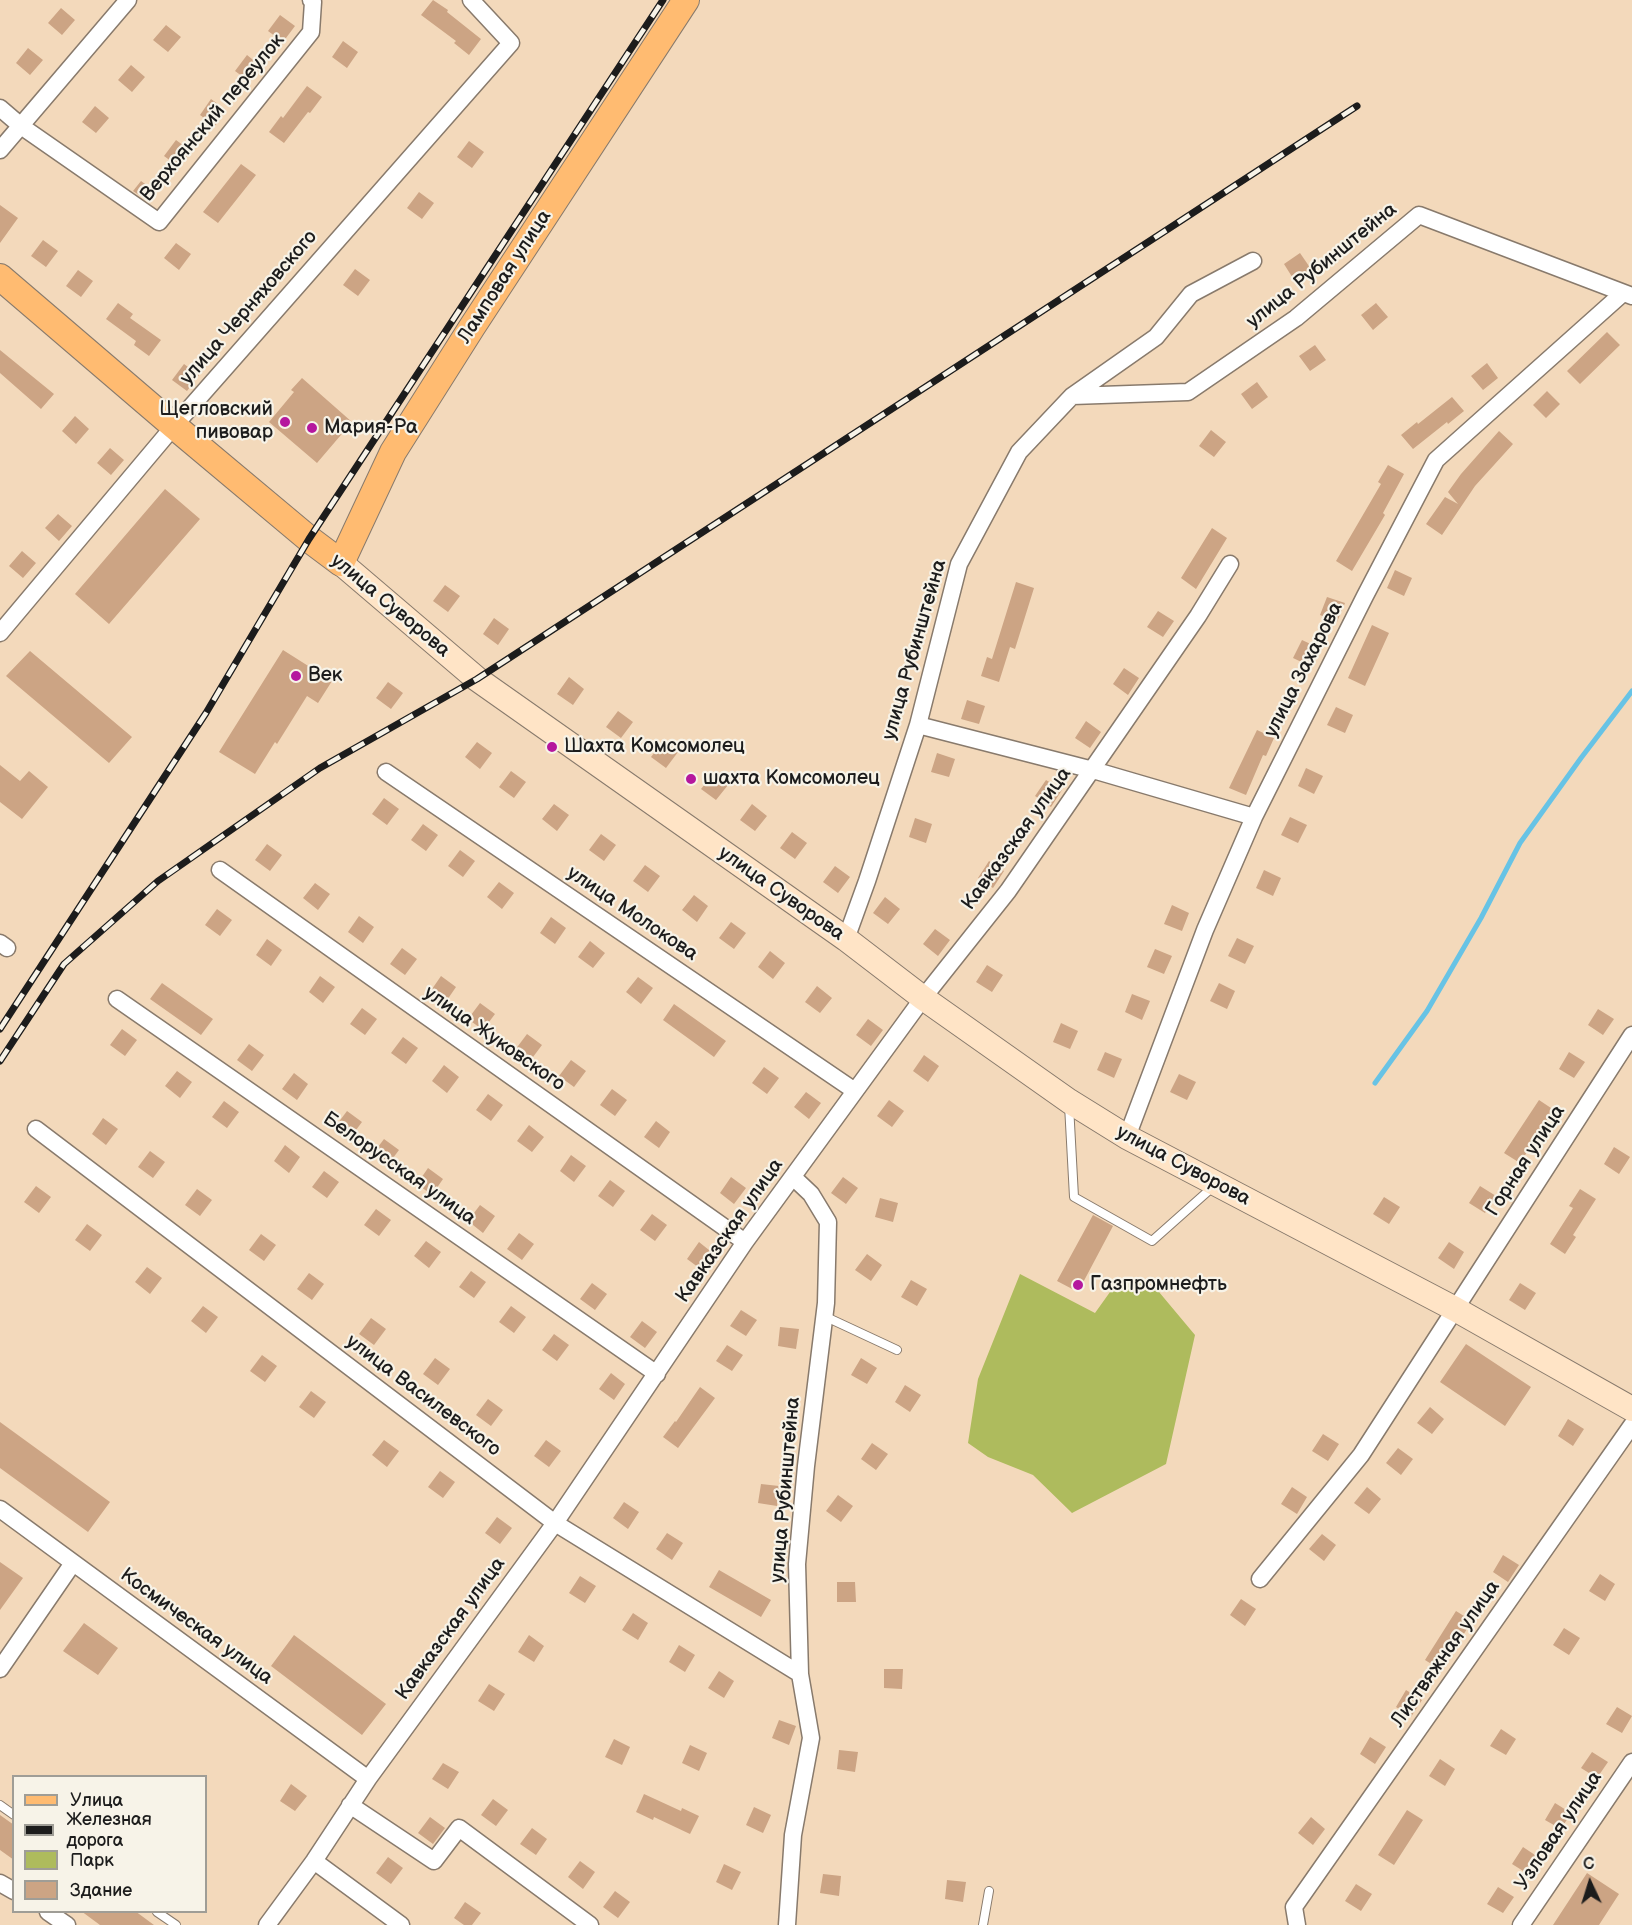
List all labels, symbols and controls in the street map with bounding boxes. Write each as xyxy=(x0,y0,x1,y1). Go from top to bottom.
street label: Верхоянский переулок xyxy=(136,29,290,207)
street label: улица Рубинштейна xyxy=(1242,198,1402,334)
street label: Ламповая улица xyxy=(453,206,557,348)
street label: улица Черняховского xyxy=(175,226,323,390)
place label: Щегловский пивовар xyxy=(159,398,273,445)
marker: Щегловский пивовар xyxy=(278,415,292,429)
place label: Мария-Ра xyxy=(324,416,418,440)
marker: Мария-Ра xyxy=(305,421,319,435)
street label: улица Суворова xyxy=(325,549,455,663)
street label: улица Рубинштейна xyxy=(878,557,952,743)
street label: улица Захарова xyxy=(1259,598,1349,742)
place label: Век xyxy=(308,664,342,688)
marker: Век xyxy=(289,669,303,683)
place label: Шахта Комсомолец xyxy=(564,735,745,759)
marker: Шахта Комсомолец xyxy=(545,740,559,754)
street label: Кавказская улица xyxy=(957,763,1077,915)
place label: шахта Комсомолец xyxy=(703,767,880,791)
marker: шахта Комсомолец xyxy=(684,772,698,786)
street label: улица Суворова xyxy=(713,842,849,946)
street label: улица Молокова xyxy=(562,861,702,967)
street label: улица Жуковского xyxy=(419,981,569,1097)
street label: Горная улица xyxy=(1481,1101,1571,1221)
street label: Белорусская улица xyxy=(318,1107,480,1231)
street label: улица Суворова xyxy=(1112,1121,1254,1211)
street label: Кавказская улица xyxy=(671,1154,789,1308)
place label: Газпромнефть xyxy=(1090,1273,1227,1297)
marker: Газпромнефть xyxy=(1071,1278,1085,1292)
street label: улица Василевского xyxy=(341,1330,505,1462)
street label: улица Рубинштейна xyxy=(766,1396,806,1584)
street label: Кавказская улица xyxy=(391,1553,511,1705)
street label: Космическая улица xyxy=(115,1564,277,1690)
street label: Листвяжная улица xyxy=(1386,1576,1506,1732)
street label: Узловая улица xyxy=(1510,1767,1608,1895)
legend xyxy=(12,1775,207,1913)
text: Улица xyxy=(70,1790,123,1811)
text: Железная дорога xyxy=(66,1809,152,1851)
text: Парк xyxy=(70,1850,114,1871)
north arrow xyxy=(1560,1853,1620,1913)
text: С xyxy=(1582,1855,1595,1874)
text: Здание xyxy=(70,1880,132,1901)

